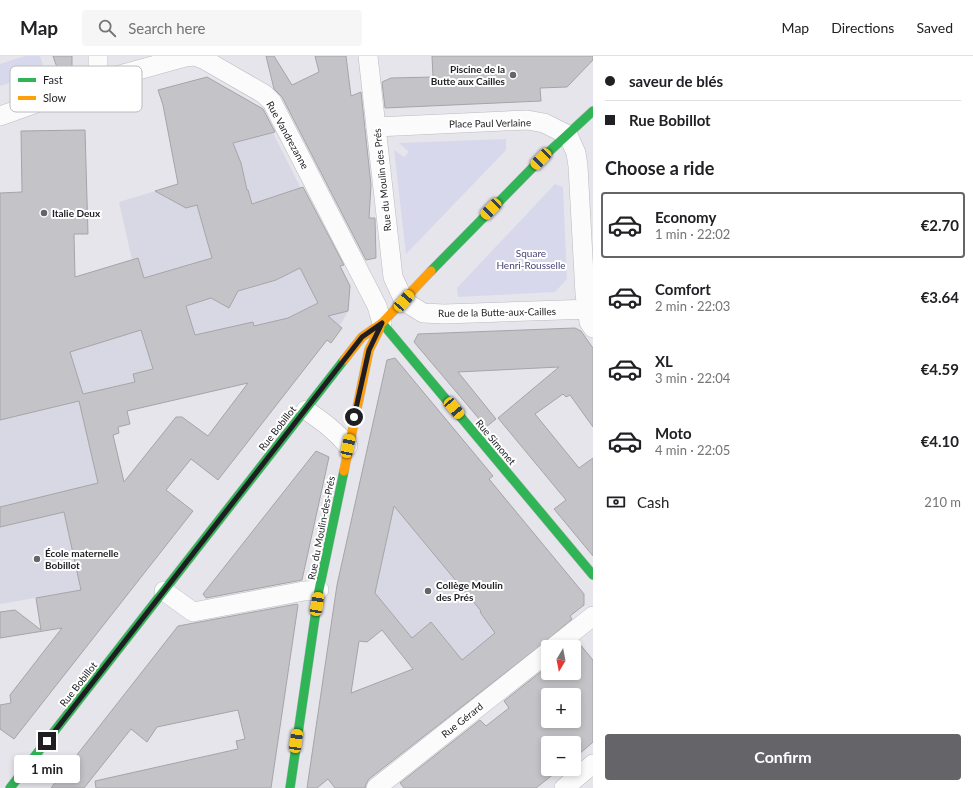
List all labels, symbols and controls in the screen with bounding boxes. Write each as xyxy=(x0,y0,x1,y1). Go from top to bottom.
search box xyxy=(82,10,362,46)
text: Map xyxy=(20,16,58,39)
icon: search xyxy=(96,17,118,39)
text: Search here xyxy=(128,19,206,37)
text: Map xyxy=(782,19,809,36)
text: Directions xyxy=(831,19,894,36)
text: Saved xyxy=(916,19,953,36)
place label: Piscine de la Butte aux Cailles xyxy=(431,63,506,87)
legend xyxy=(10,66,142,112)
marker: Piscine de la Butte aux Cailles xyxy=(508,70,518,80)
text: saveur de blés xyxy=(629,72,723,90)
text: Fast xyxy=(43,73,63,86)
text: Slow xyxy=(43,91,67,104)
street label: Rue Vandrezanne xyxy=(264,99,312,171)
text: Rue Bobillot xyxy=(629,111,711,129)
street label: Place Paul Verlaine xyxy=(449,116,531,130)
street label: Rue du Moulin des Prés xyxy=(371,128,393,232)
car xyxy=(528,146,554,172)
text: Choose a ride xyxy=(605,157,714,179)
car xyxy=(478,196,504,222)
place label: Italie Deux xyxy=(52,207,101,219)
icon: car xyxy=(607,207,643,243)
marker: Italie Deux xyxy=(39,208,49,218)
text: Economy xyxy=(655,208,716,226)
text: €2.70 xyxy=(921,216,959,234)
text: 1 min · 22:02 xyxy=(655,226,730,242)
park label: Square Henri-Rousselle xyxy=(496,247,566,271)
icon: car xyxy=(607,279,643,315)
text: Comfort xyxy=(655,280,711,298)
car xyxy=(392,288,416,314)
text: €3.64 xyxy=(921,288,959,306)
text: 2 min · 22:03 xyxy=(655,298,730,314)
street label: Rue de la Butte-aux-Cailles xyxy=(438,305,556,319)
icon: car xyxy=(607,351,643,387)
text: XL xyxy=(655,352,673,370)
text: €4.59 xyxy=(921,360,959,378)
text: 3 min · 22:04 xyxy=(655,370,730,386)
car xyxy=(442,395,466,421)
street label: Rue Bobillot xyxy=(256,403,298,453)
route start xyxy=(345,408,363,426)
street label: Rue Simonet xyxy=(474,417,519,467)
icon: car xyxy=(607,423,643,459)
text: Moto xyxy=(655,424,692,442)
text: €4.10 xyxy=(921,432,959,450)
car xyxy=(340,433,356,459)
text: 4 min · 22:05 xyxy=(655,442,730,458)
street label: Rue du Moulin-des-Prés xyxy=(305,475,337,581)
icon: cash xyxy=(605,491,627,513)
text: Cash xyxy=(637,493,669,511)
text: 210 m xyxy=(924,494,961,510)
place label: École maternelle Bobillot xyxy=(45,547,119,571)
marker: École maternelle Bobillot xyxy=(32,554,42,564)
place label: Collège Moulin des Prés xyxy=(436,579,503,603)
marker: Collège Moulin des Prés xyxy=(423,586,433,596)
car xyxy=(309,591,325,617)
north arrow xyxy=(541,640,581,680)
map controls xyxy=(541,640,581,776)
street label: Rue Bobillot xyxy=(57,659,99,709)
button: + xyxy=(541,688,581,728)
street label: Rue Gérard xyxy=(439,700,485,740)
car xyxy=(288,728,304,754)
route end xyxy=(38,732,56,750)
button: Confirm xyxy=(605,734,961,780)
button: − xyxy=(541,736,581,776)
callout: 1 min xyxy=(14,755,80,783)
text: 1 min xyxy=(31,761,63,777)

